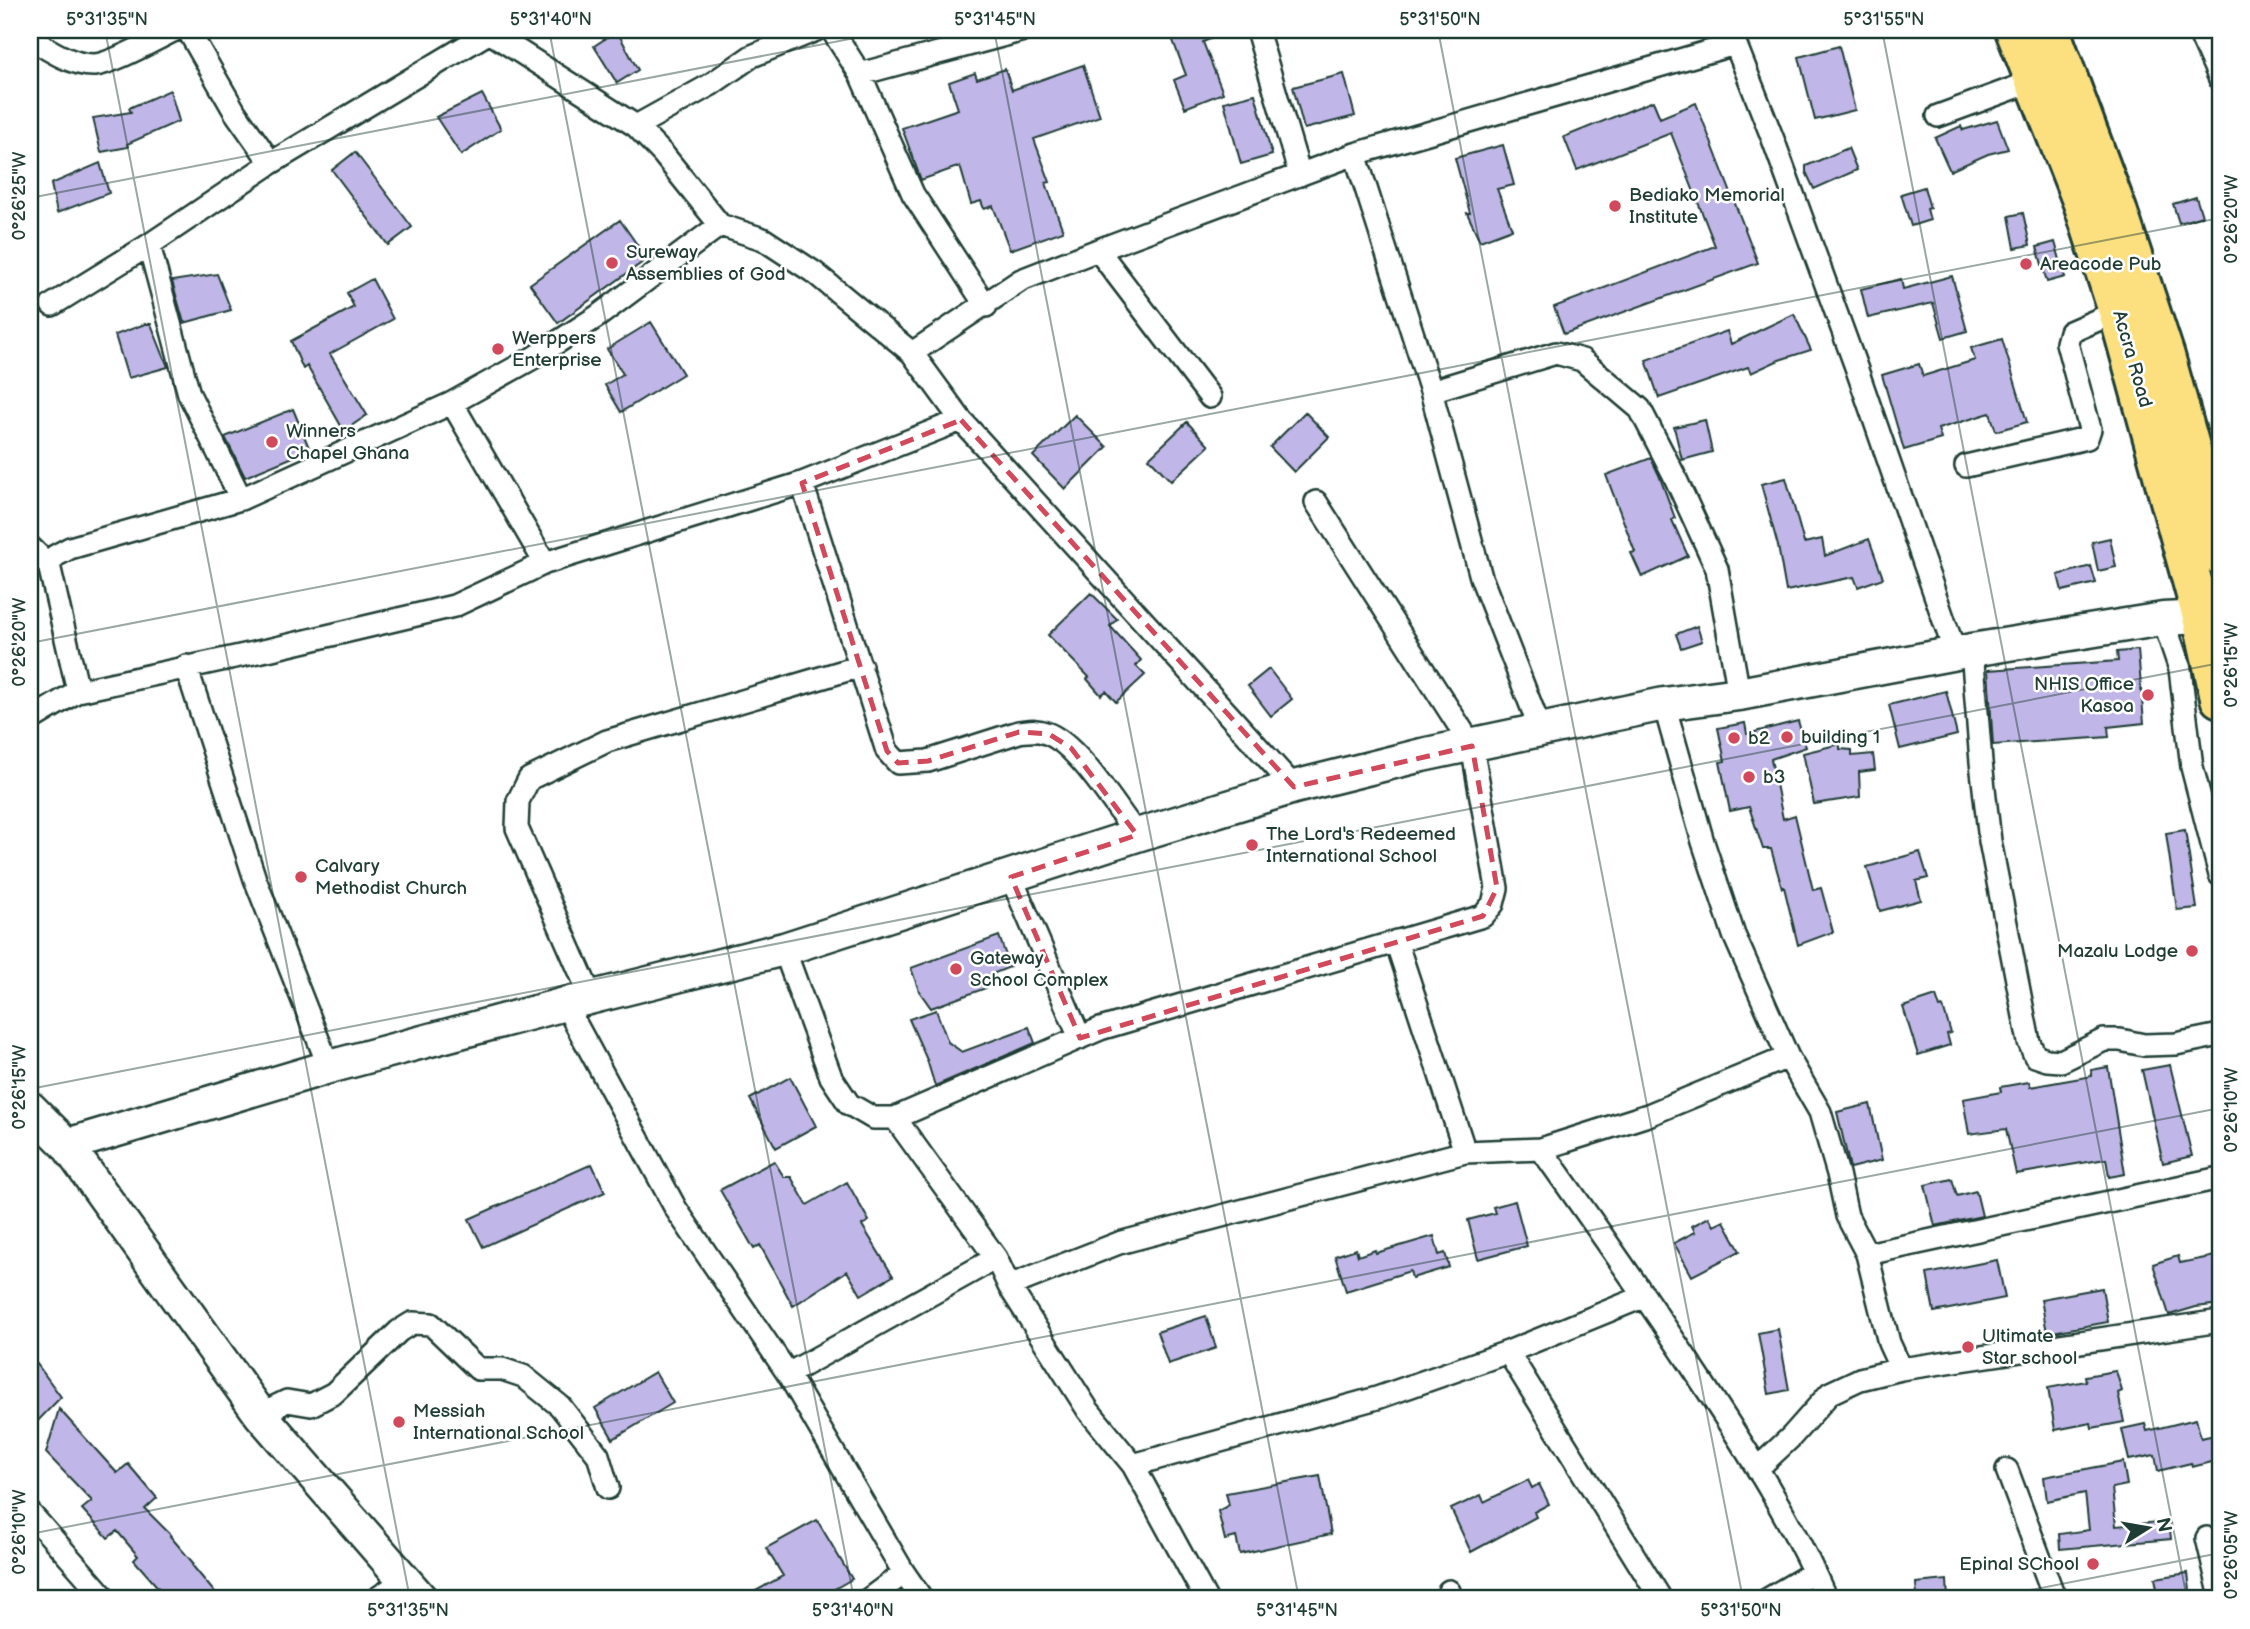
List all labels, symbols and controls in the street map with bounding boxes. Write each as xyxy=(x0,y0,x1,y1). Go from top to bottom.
text: 5°31'35"N xyxy=(66,9,148,30)
text: 5°31'40"N xyxy=(510,9,592,30)
text: 5°31'45"N xyxy=(954,9,1036,30)
text: 5°31'50"N xyxy=(1399,9,1481,30)
text: 5°31'55"N xyxy=(1843,9,1925,30)
text: 0°26'25"W xyxy=(9,151,30,240)
text: 0°26'20"W xyxy=(2221,174,2242,263)
place label: Bediako Memorial Institute xyxy=(1629,184,1785,229)
marker: Bediako Memorial Institute xyxy=(1607,198,1623,214)
place label: Sureway Assemblies of God xyxy=(626,241,786,286)
place label: Areacode Pub xyxy=(2040,253,2162,276)
marker: Sureway Assemblies of God xyxy=(604,255,620,271)
marker: Areacode Pub xyxy=(2018,256,2034,272)
street label: Accra Road xyxy=(2107,308,2157,410)
place label: Werppers Enterprise xyxy=(512,327,602,372)
marker: Werppers Enterprise xyxy=(490,341,506,357)
place label: Winners Chapel Ghana xyxy=(286,420,409,465)
marker: Winners Chapel Ghana xyxy=(264,434,280,450)
text: 0°26'20"W xyxy=(9,597,30,686)
text: 0°26'15"W xyxy=(2221,622,2242,707)
place label: NHIS Office Kasoa xyxy=(2034,673,2134,718)
marker: NHIS Office Kasoa xyxy=(2140,687,2156,703)
place label: building 1 xyxy=(1801,726,1880,749)
place label: b2 xyxy=(1748,727,1771,750)
marker: building 1 xyxy=(1779,729,1795,745)
marker: b2 xyxy=(1726,730,1742,746)
place label: b3 xyxy=(1763,766,1785,789)
marker: b3 xyxy=(1741,769,1757,785)
place label: The Lord's Redeemed International School xyxy=(1266,823,1456,868)
marker: The Lord's Redeemed International School xyxy=(1244,837,1260,853)
place label: Calvary Methodist Church xyxy=(315,855,467,900)
marker: Calvary Methodist Church xyxy=(293,869,309,885)
place label: Mazalu Lodge xyxy=(2057,940,2178,963)
marker: Mazalu Lodge xyxy=(2184,943,2200,959)
place label: Gateway School Complex xyxy=(970,947,1108,992)
marker: Gateway School Complex xyxy=(948,961,964,977)
text: 0°26'15"W xyxy=(9,1044,30,1129)
text: 0°26'10"W xyxy=(2221,1067,2242,1153)
place label: Ultimate Star school xyxy=(1982,1325,2077,1370)
marker: Ultimate Star school xyxy=(1960,1339,1976,1355)
place label: Messiah International School xyxy=(413,1400,584,1445)
marker: Messiah International School xyxy=(391,1414,407,1430)
text: 0°26'10"W xyxy=(9,1489,30,1575)
north arrow xyxy=(2114,1492,2184,1562)
text: 0°26'05"W xyxy=(2221,1510,2242,1599)
text: N xyxy=(2151,1516,2176,1534)
place label: Epinal SChool xyxy=(1959,1553,2079,1576)
marker: Epinal SChool xyxy=(2085,1556,2101,1572)
text: 5°31'35"N xyxy=(367,1600,449,1621)
text: 5°31'40"N xyxy=(812,1600,894,1621)
text: 5°31'45"N xyxy=(1256,1600,1338,1621)
text: 5°31'50"N xyxy=(1700,1600,1782,1621)

